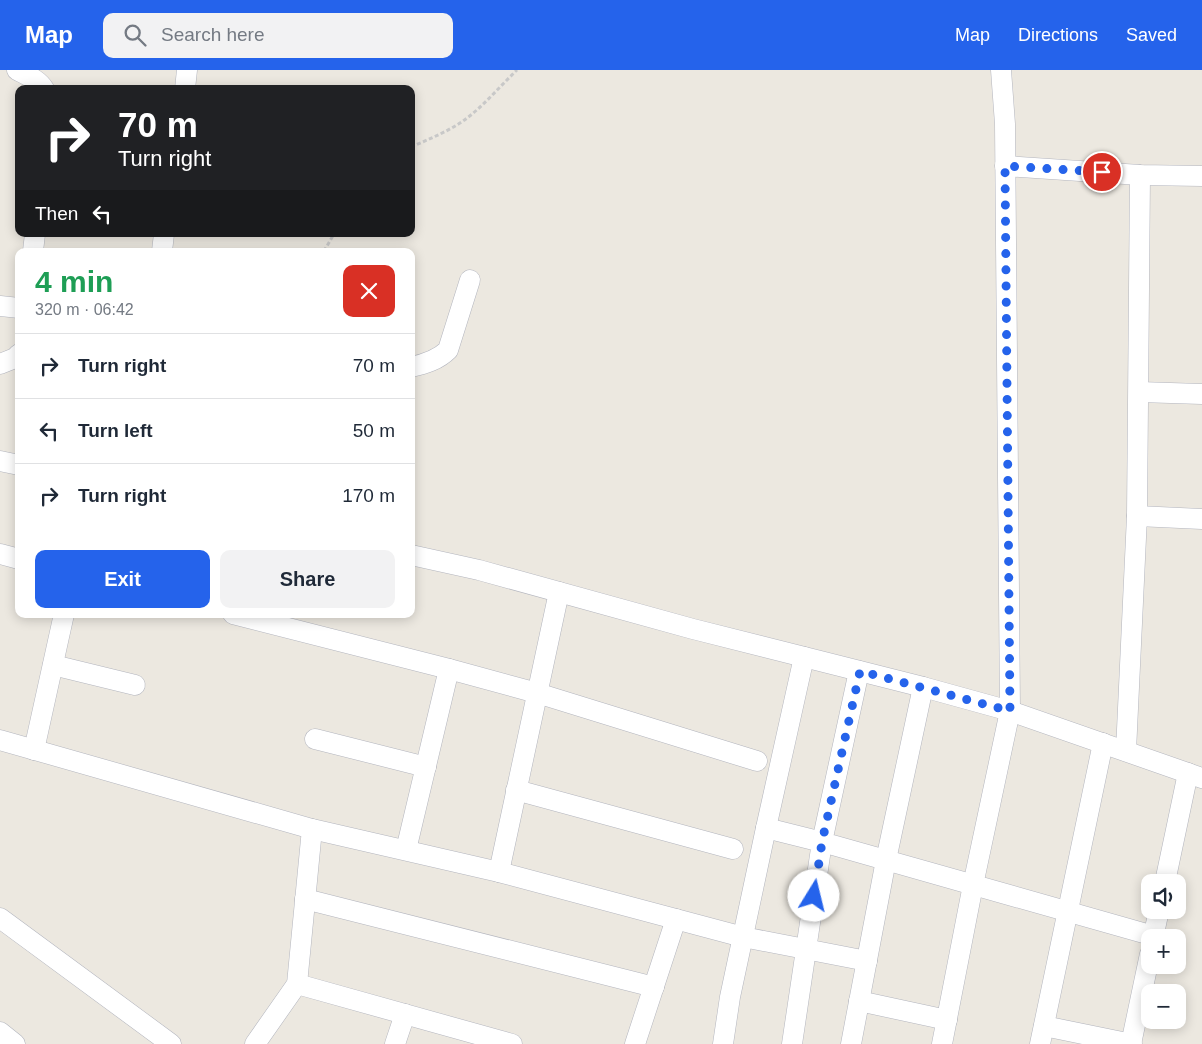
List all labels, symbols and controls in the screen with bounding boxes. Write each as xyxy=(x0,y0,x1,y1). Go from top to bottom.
search box xyxy=(103,13,453,58)
text: Map xyxy=(25,21,73,48)
icon: search xyxy=(121,21,149,49)
text: Search here xyxy=(161,24,265,45)
text: Map xyxy=(955,25,990,45)
text: Directions xyxy=(1018,25,1098,45)
text: Saved xyxy=(1126,25,1177,45)
icon: right xyxy=(35,105,100,170)
text: 70 m xyxy=(118,105,198,144)
text: Turn right xyxy=(118,146,211,171)
pin xyxy=(1081,151,1123,193)
icon: arrive xyxy=(1088,158,1116,186)
icon: left xyxy=(88,200,116,228)
text: Then xyxy=(35,203,78,224)
text: 4 min xyxy=(35,265,113,298)
button: close xyxy=(343,265,395,317)
text: 320 m · 06:42 xyxy=(35,301,134,318)
icon: right xyxy=(35,352,63,380)
text: Turn right xyxy=(78,355,166,376)
text: 70 m xyxy=(353,355,395,376)
icon: left xyxy=(35,417,63,445)
text: Turn left xyxy=(78,420,153,441)
text: 50 m xyxy=(353,420,395,441)
icon: right xyxy=(35,482,63,510)
text: Turn right xyxy=(78,485,166,506)
text: 170 m xyxy=(342,485,395,506)
button: Exit xyxy=(35,550,210,608)
button: Share xyxy=(220,550,395,608)
position arrow xyxy=(787,869,839,921)
map controls xyxy=(1141,874,1186,1029)
button: sound xyxy=(1141,874,1186,919)
button: + xyxy=(1141,929,1186,974)
button: − xyxy=(1141,984,1186,1029)

